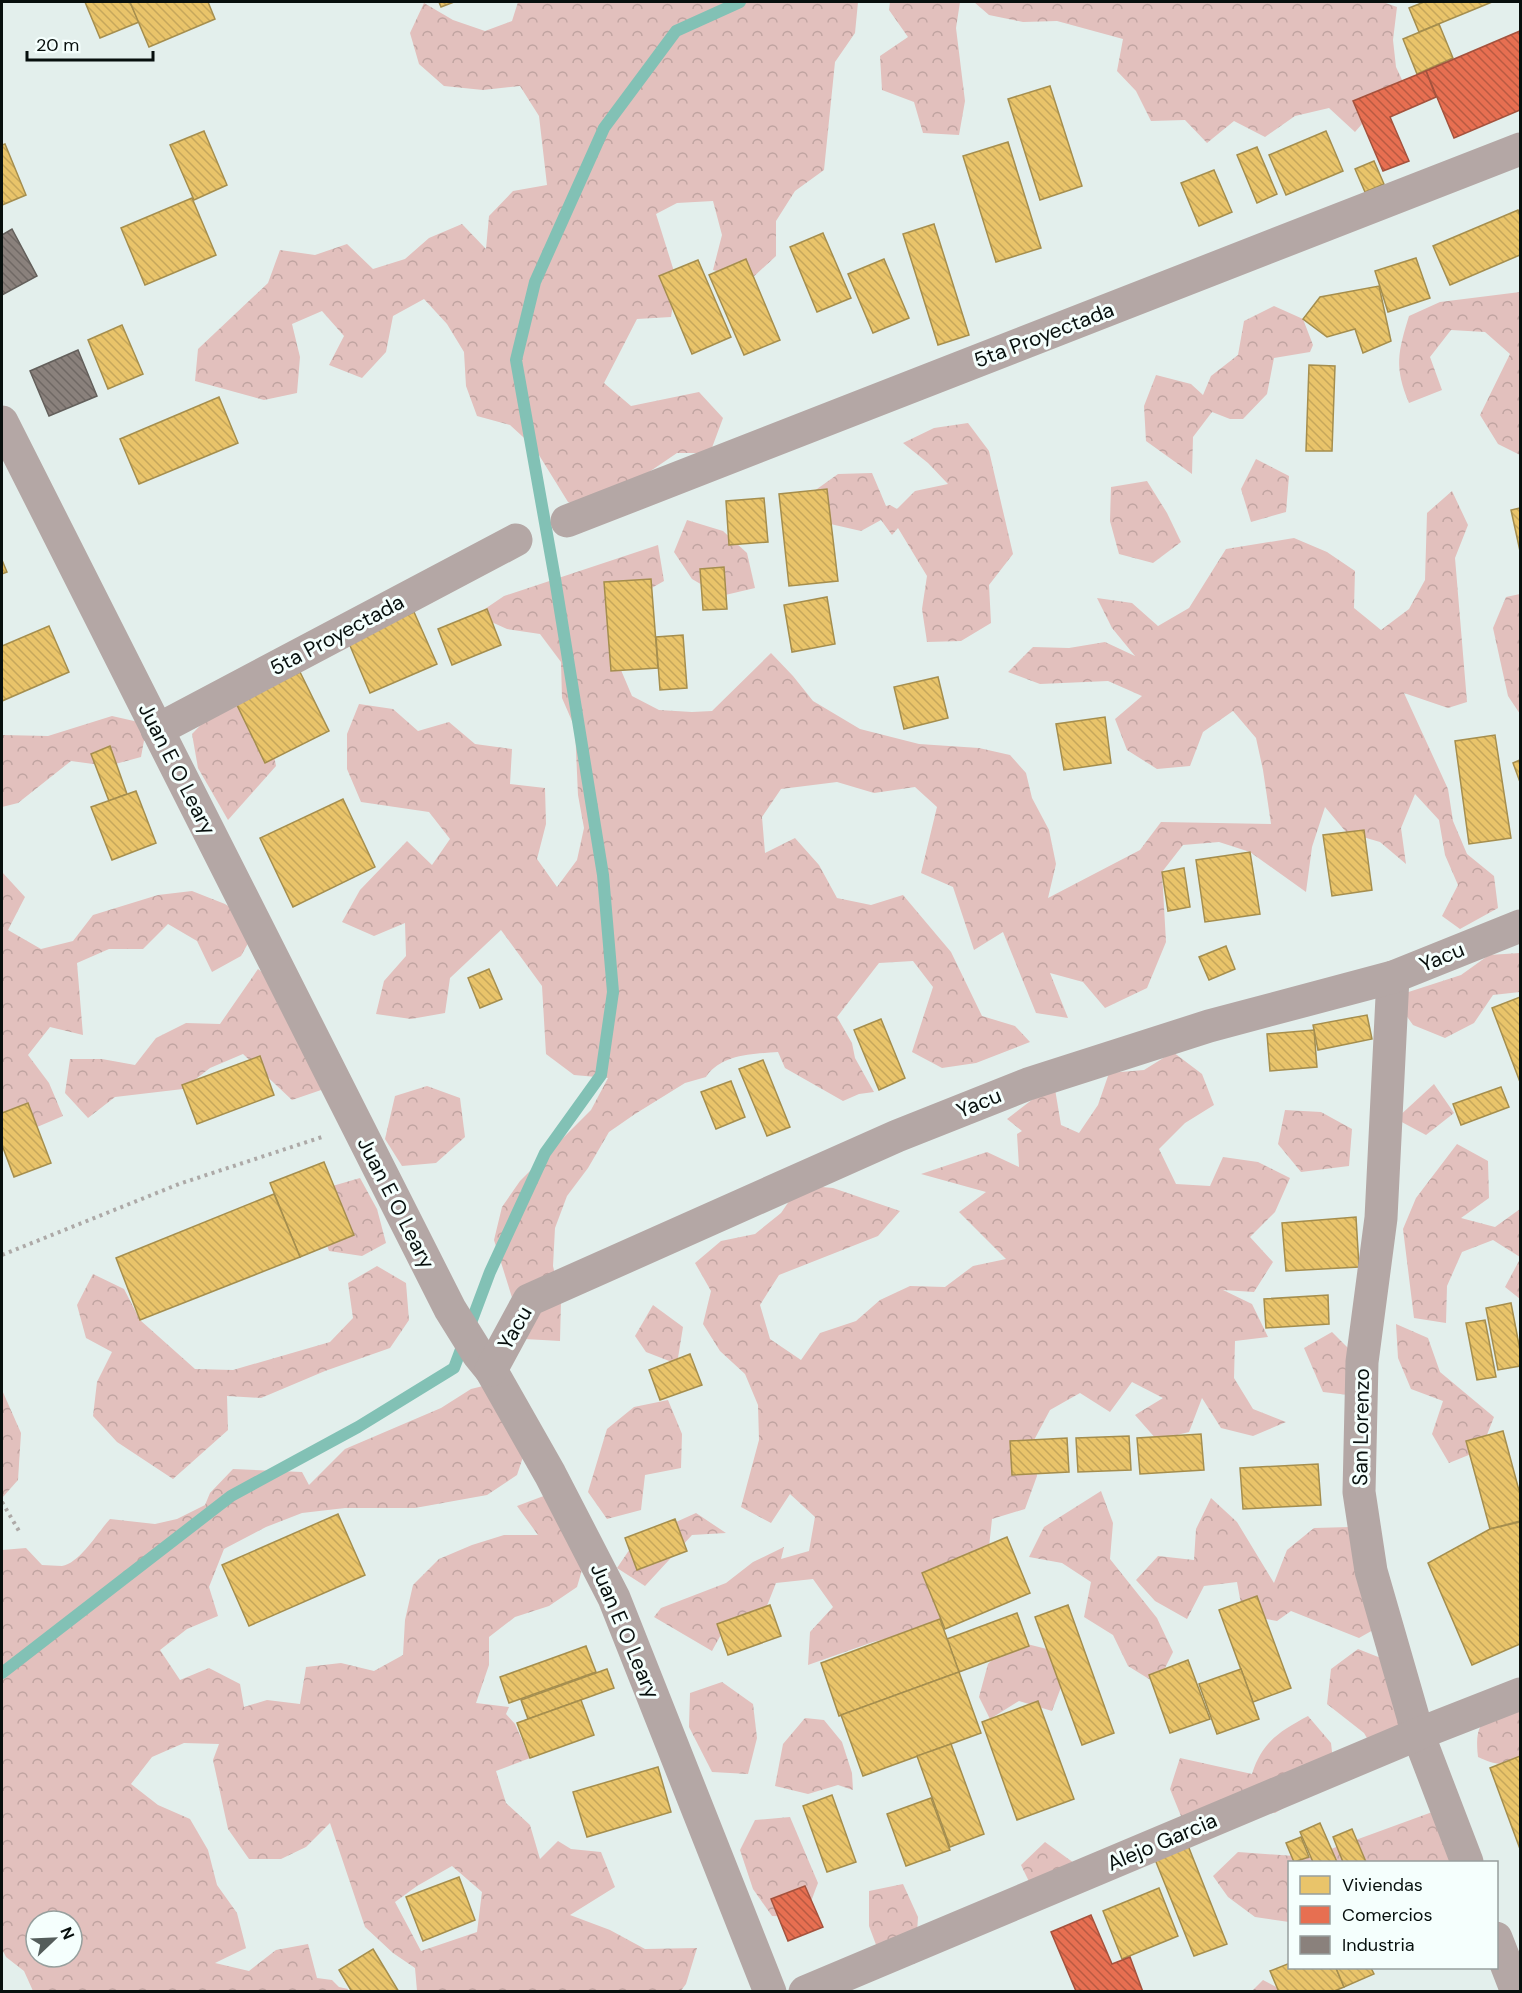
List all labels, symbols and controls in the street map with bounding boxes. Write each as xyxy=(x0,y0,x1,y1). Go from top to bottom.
scale bar xyxy=(27,24,153,62)
text: 20 m xyxy=(36,33,79,57)
street label: 5ta Proyectada xyxy=(970,295,1118,375)
street label: 5ta Proyectada xyxy=(265,588,409,682)
street label: Juan E O Leary xyxy=(132,698,222,840)
street label: Yacu xyxy=(1415,935,1469,979)
street label: Yacu xyxy=(952,1081,1006,1125)
street label: Juan E O Leary xyxy=(351,1132,441,1274)
street label: Yacu xyxy=(491,1301,539,1355)
street label: San Lorenzo xyxy=(1346,1368,1376,1486)
street label: Juan E O Leary xyxy=(584,1559,666,1703)
street label: Alejo Garcia xyxy=(1103,1806,1221,1878)
legend xyxy=(1288,1861,1498,1969)
text: Viviendas xyxy=(1342,1873,1423,1897)
text: Comercios xyxy=(1342,1903,1433,1927)
north arrow xyxy=(24,1909,84,1969)
text: N xyxy=(55,1924,79,1943)
text: Industria xyxy=(1342,1933,1415,1957)

